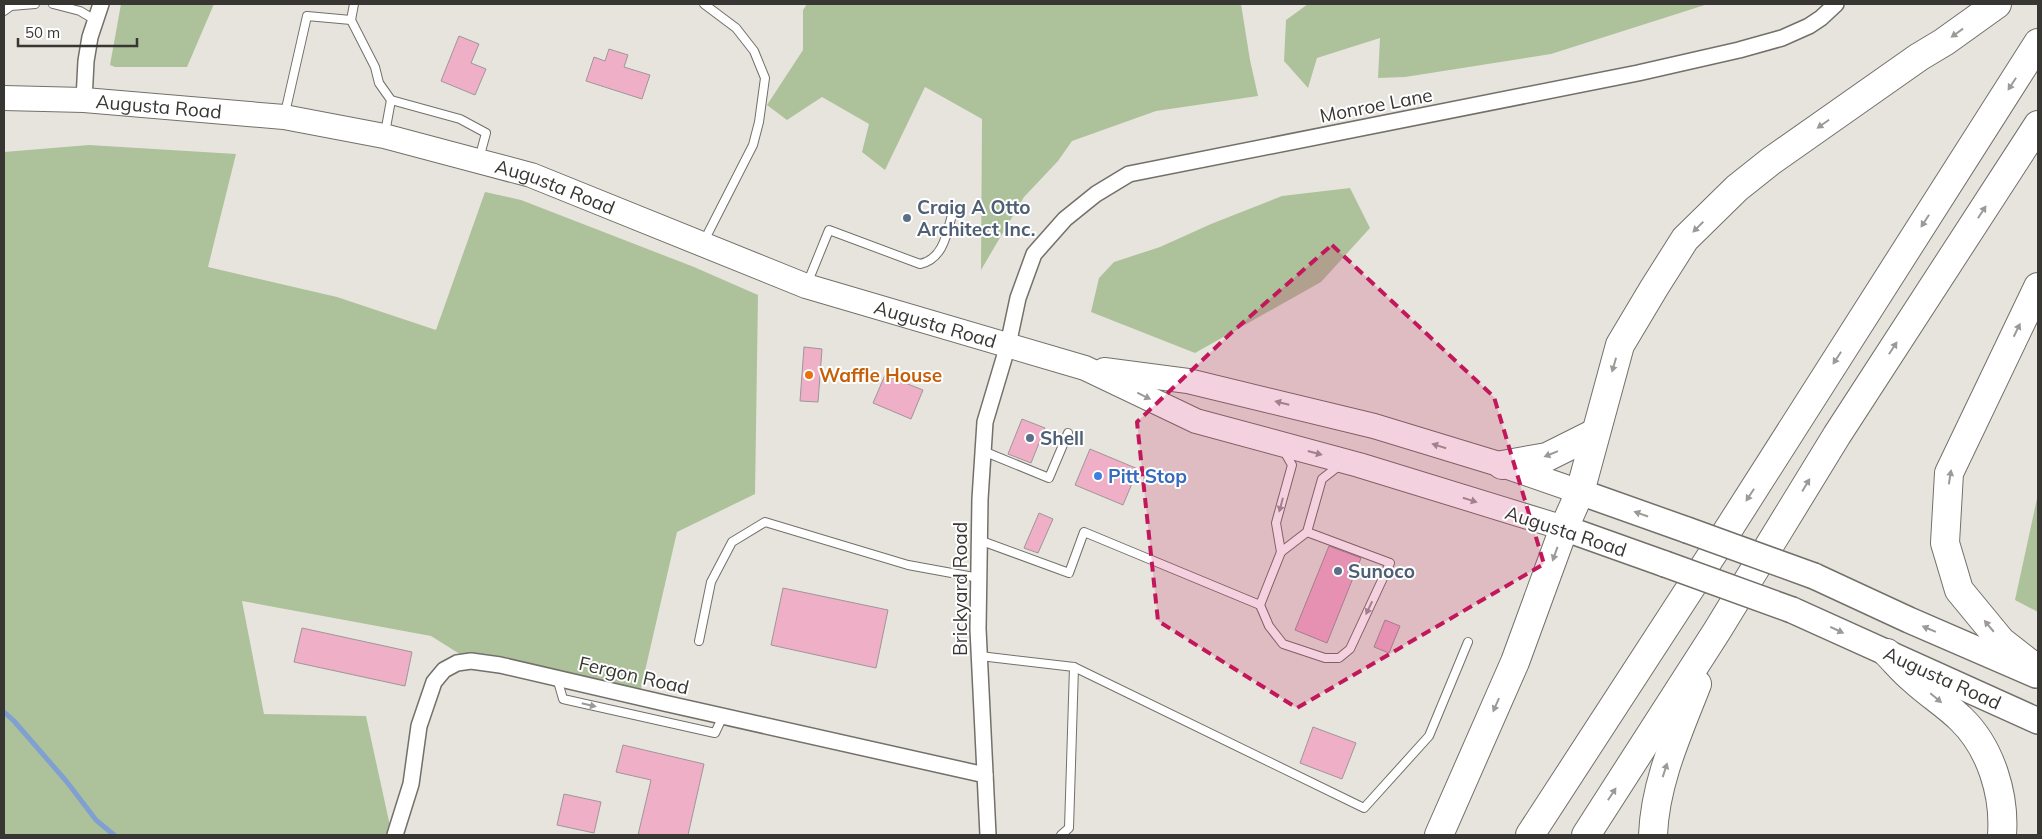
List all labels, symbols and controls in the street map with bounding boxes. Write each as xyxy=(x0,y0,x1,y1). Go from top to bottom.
scale bar xyxy=(18,15,136,47)
text: 50 m xyxy=(25,23,60,42)
one-way arrow xyxy=(1950,28,1964,38)
one-way arrow xyxy=(2007,78,2017,91)
street label: Monroe Lane xyxy=(1318,82,1434,128)
street label: Augusta Road xyxy=(95,89,223,124)
one-way arrow xyxy=(1816,119,1830,129)
street label: Augusta Road xyxy=(492,154,619,220)
place label: Craig A Otto Architect Inc. xyxy=(917,195,1035,241)
one-way arrow xyxy=(1978,206,1987,219)
marker: Craig A Otto Architect Inc. xyxy=(901,212,913,224)
one-way arrow xyxy=(1920,215,1929,228)
one-way arrow xyxy=(1692,221,1704,233)
street label: Augusta Road xyxy=(871,295,999,353)
one-way arrow xyxy=(2014,323,2022,337)
one-way arrow xyxy=(1889,342,1898,355)
one-way arrow xyxy=(1833,352,1842,365)
one-way arrow xyxy=(1610,357,1618,372)
place label: Waffle House xyxy=(819,363,942,387)
marker: Waffle House xyxy=(803,369,815,381)
one-way arrow xyxy=(1137,392,1151,400)
one-way arrow xyxy=(1275,399,1290,407)
place label: Shell xyxy=(1040,426,1084,450)
marker: Shell xyxy=(1024,432,1036,444)
one-way arrow xyxy=(1431,441,1446,449)
one-way arrow xyxy=(1307,449,1322,457)
one-way arrow xyxy=(1544,451,1558,459)
place label: Pitt Stop xyxy=(1108,464,1187,488)
one-way arrow xyxy=(1946,469,1954,485)
marker: Pitt Stop xyxy=(1092,470,1104,482)
one-way arrow xyxy=(1801,479,1811,492)
one-way arrow xyxy=(1745,489,1755,502)
one-way arrow xyxy=(1463,496,1478,504)
one-way arrow xyxy=(1277,497,1285,512)
street label: Augusta Road xyxy=(1502,500,1630,562)
one-way arrow xyxy=(1633,510,1648,518)
street label: Brickyard Road xyxy=(948,522,972,656)
one-way arrow xyxy=(1551,546,1558,561)
place label: Sunoco xyxy=(1348,559,1415,583)
marker: Sunoco xyxy=(1332,565,1344,577)
one-way arrow xyxy=(1365,601,1373,615)
one-way arrow xyxy=(1983,621,1995,633)
one-way arrow xyxy=(1922,624,1936,632)
one-way arrow xyxy=(1829,626,1844,634)
street label: Augusta Road xyxy=(1880,641,2005,715)
street label: Fergon Road xyxy=(577,651,691,699)
one-way arrow xyxy=(1929,692,1941,704)
one-way arrow xyxy=(1491,698,1499,712)
one-way arrow xyxy=(581,701,596,709)
one-way arrow xyxy=(1662,763,1669,778)
one-way arrow xyxy=(1607,788,1617,801)

